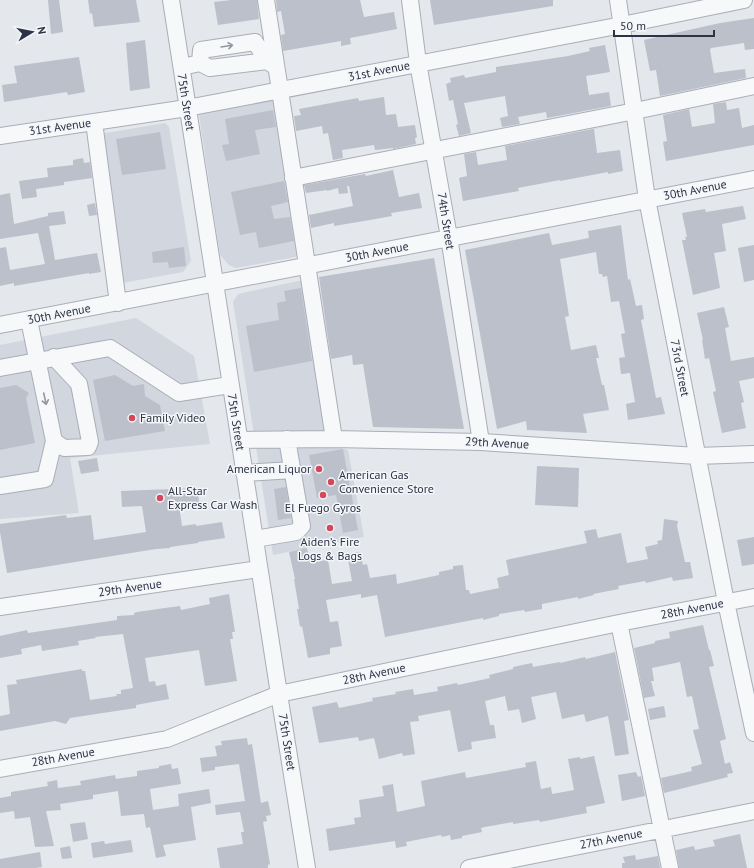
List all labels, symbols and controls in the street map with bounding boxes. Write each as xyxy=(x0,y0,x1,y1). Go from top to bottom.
north arrow xyxy=(12,12,52,52)
scale bar xyxy=(614,12,714,38)
text: 50 m xyxy=(620,18,646,33)
text: N xyxy=(34,25,49,35)
one-way arrow xyxy=(220,42,233,50)
street label: 31st Avenue xyxy=(347,57,411,84)
street label: 75th Street xyxy=(175,72,198,132)
street label: 31st Avenue xyxy=(28,115,92,138)
street label: 30th Avenue xyxy=(662,176,728,203)
street label: 74th Street xyxy=(435,191,458,251)
street label: 30th Avenue xyxy=(344,238,410,265)
street label: 30th Avenue xyxy=(26,300,92,327)
street label: 73rd Street xyxy=(668,338,693,398)
one-way arrow xyxy=(42,392,50,405)
street label: 75th Street xyxy=(225,392,248,452)
place label: Family Video xyxy=(140,410,206,425)
marker: Family Video xyxy=(127,413,137,423)
street label: 29th Avenue xyxy=(465,433,529,452)
place label: American Liquor xyxy=(227,461,311,476)
marker: American Liquor xyxy=(314,464,324,474)
place label: American Gas Convenience Store xyxy=(339,467,434,496)
marker: American Gas Convenience Store xyxy=(326,477,336,487)
place label: All-Star Express Car Wash xyxy=(168,483,257,512)
marker: El Fuego Gyros xyxy=(318,490,328,500)
marker: All-Star Express Car Wash xyxy=(155,493,165,503)
place label: El Fuego Gyros xyxy=(285,500,361,515)
marker: Aiden’s Fire Logs & Bags xyxy=(325,523,335,533)
place label: Aiden’s Fire Logs & Bags xyxy=(298,534,362,563)
street label: 29th Avenue xyxy=(97,576,163,599)
street label: 28th Avenue xyxy=(659,595,725,622)
street label: 28th Avenue xyxy=(341,660,407,688)
street label: 75th Street xyxy=(276,712,299,772)
street label: 28th Avenue xyxy=(30,744,96,769)
street label: 27th Avenue xyxy=(578,825,644,852)

